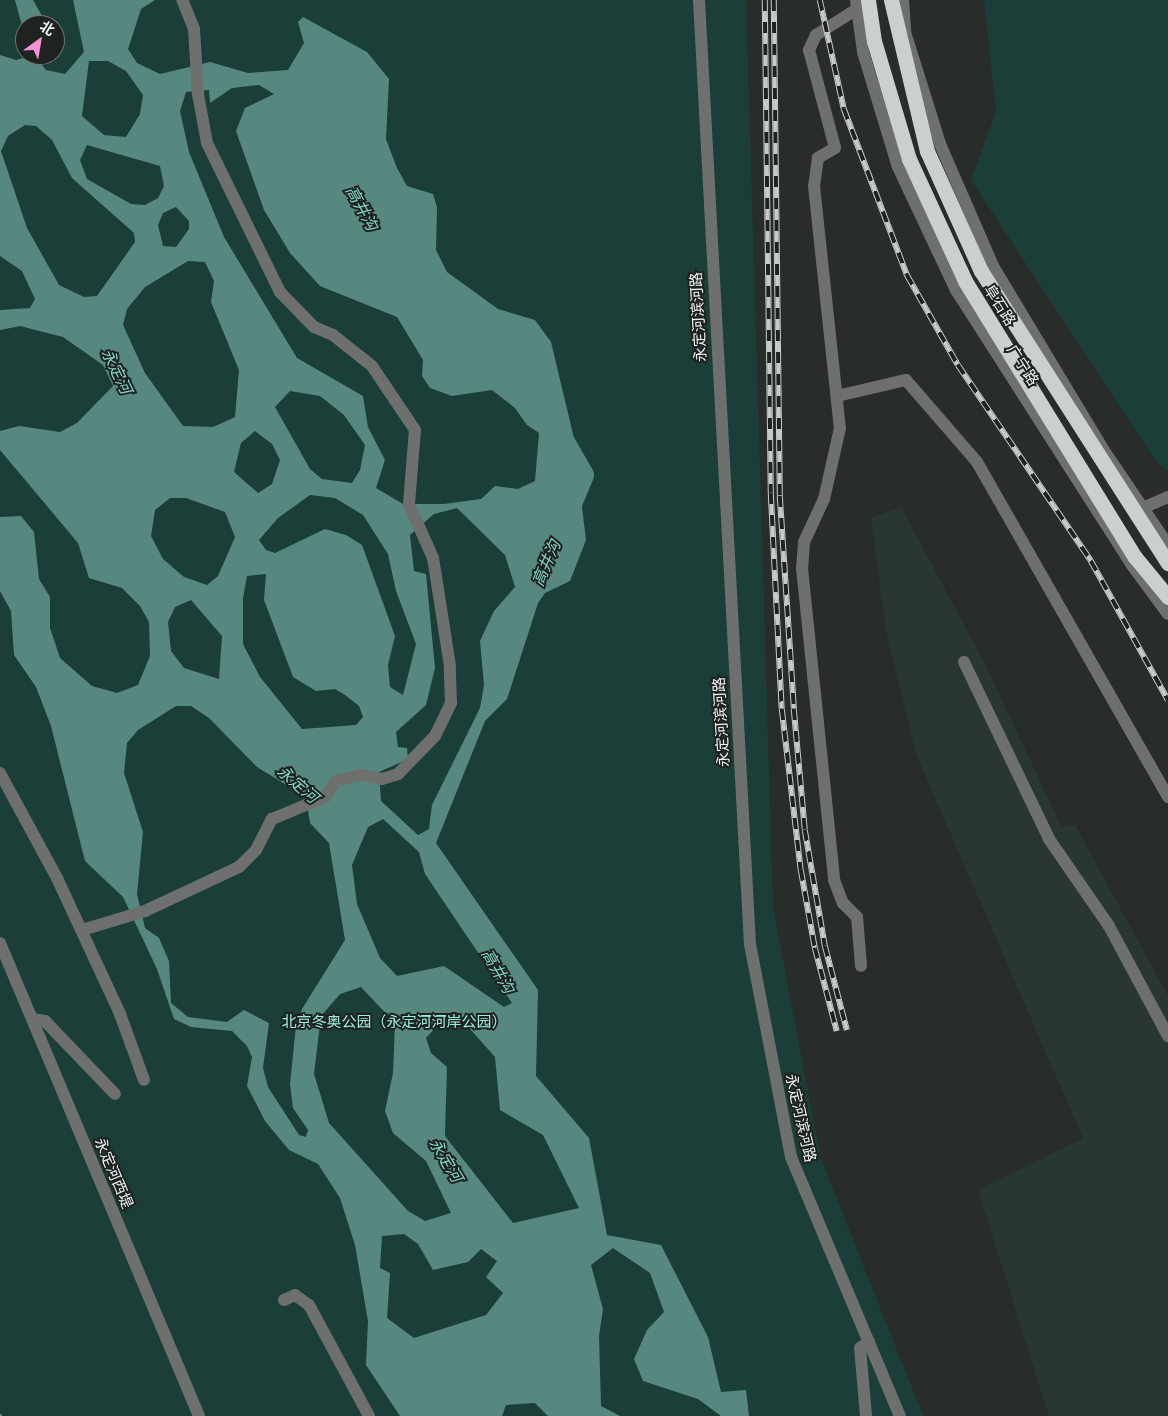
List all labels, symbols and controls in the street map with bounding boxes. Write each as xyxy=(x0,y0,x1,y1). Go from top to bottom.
north arrow xyxy=(15,15,65,65)
text: 北 xyxy=(37,18,58,39)
water label: 高井沟 xyxy=(342,182,382,234)
street label: 永定河滨河路 xyxy=(687,272,709,362)
street label: 阜石路 xyxy=(980,281,1020,329)
street label: 广宁路 xyxy=(1003,341,1043,389)
water label: 永定河 xyxy=(98,345,136,397)
water label: 高井沟 xyxy=(528,537,564,589)
street label: 永定河滨河路 xyxy=(710,677,732,767)
water label: 永定河 xyxy=(274,761,322,807)
water label: 高井沟 xyxy=(478,945,518,997)
park label: 北京冬奥公园（永定河河岸公园） xyxy=(282,1013,506,1031)
street label: 永定河滨河路 xyxy=(782,1072,820,1164)
water label: 永定河 xyxy=(425,1134,467,1186)
street label: 永定河西堤 xyxy=(91,1135,137,1211)

